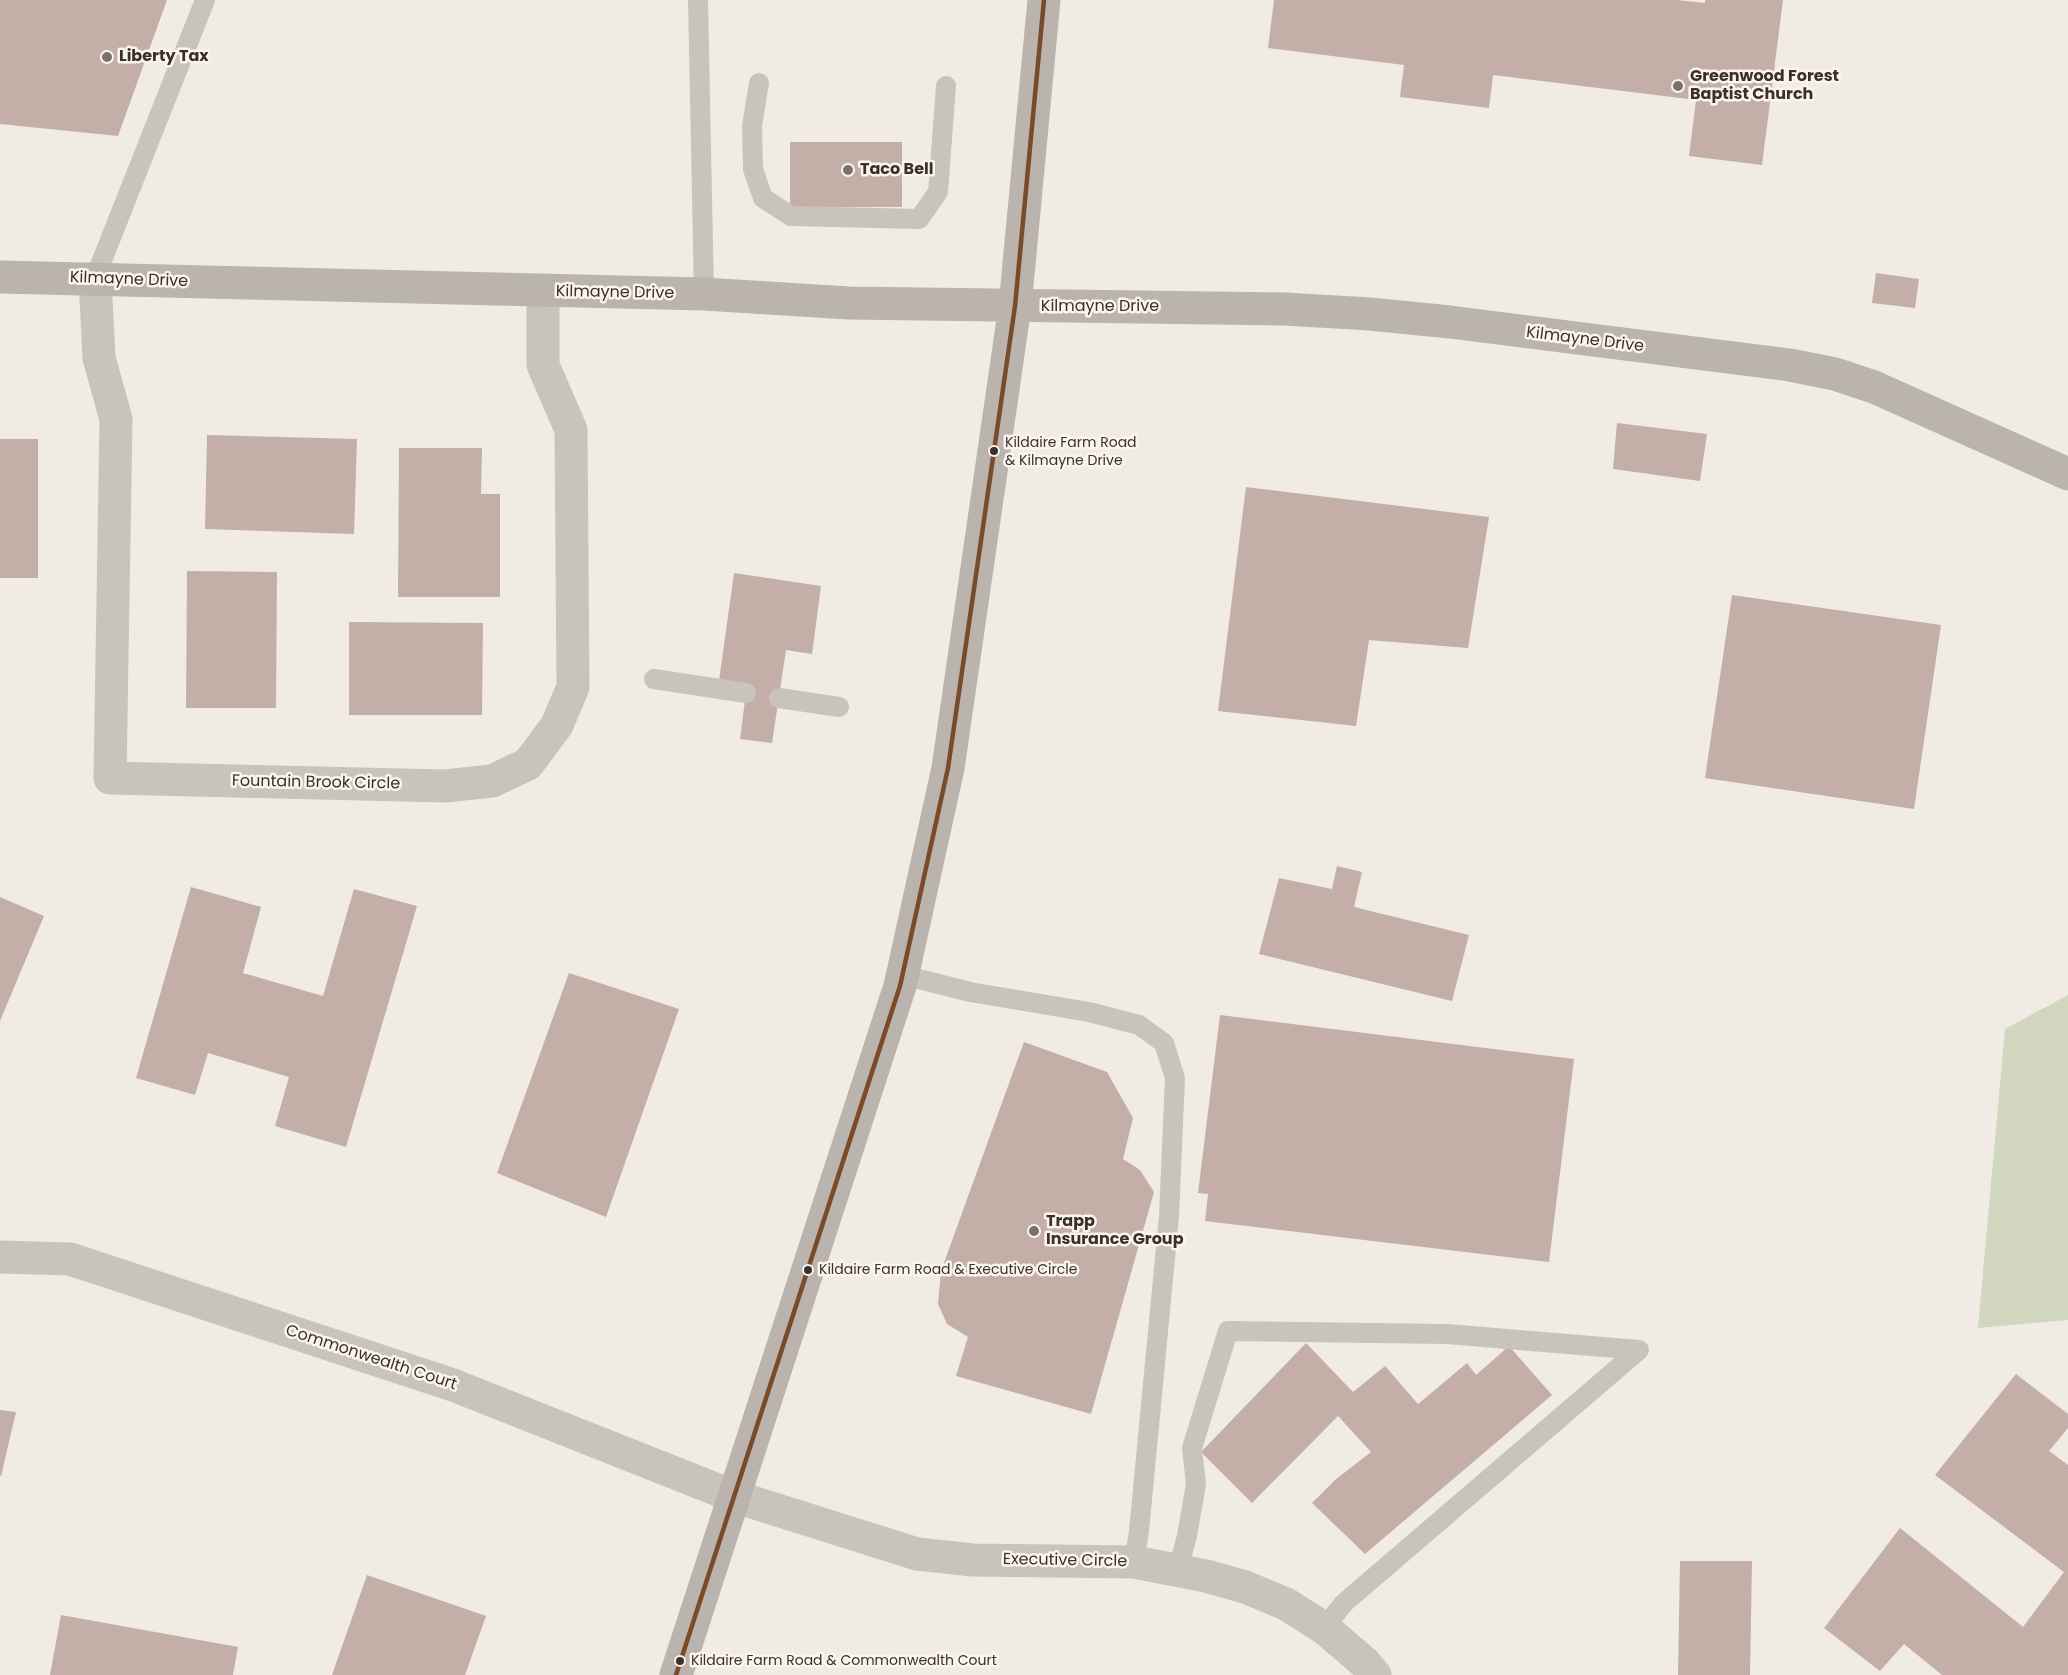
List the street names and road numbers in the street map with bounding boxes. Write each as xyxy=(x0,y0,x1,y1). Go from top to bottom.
street label: Kilmayne Drive xyxy=(70,268,188,292)
street label: Kilmayne Drive xyxy=(556,282,674,304)
street label: Kilmayne Drive xyxy=(1041,297,1159,317)
street label: Kilmayne Drive xyxy=(1525,323,1645,357)
street label: Fountain Brook Circle xyxy=(232,772,400,794)
street label: Commonwealth Court xyxy=(283,1321,459,1395)
street label: Executive Circle xyxy=(1003,1550,1127,1572)

